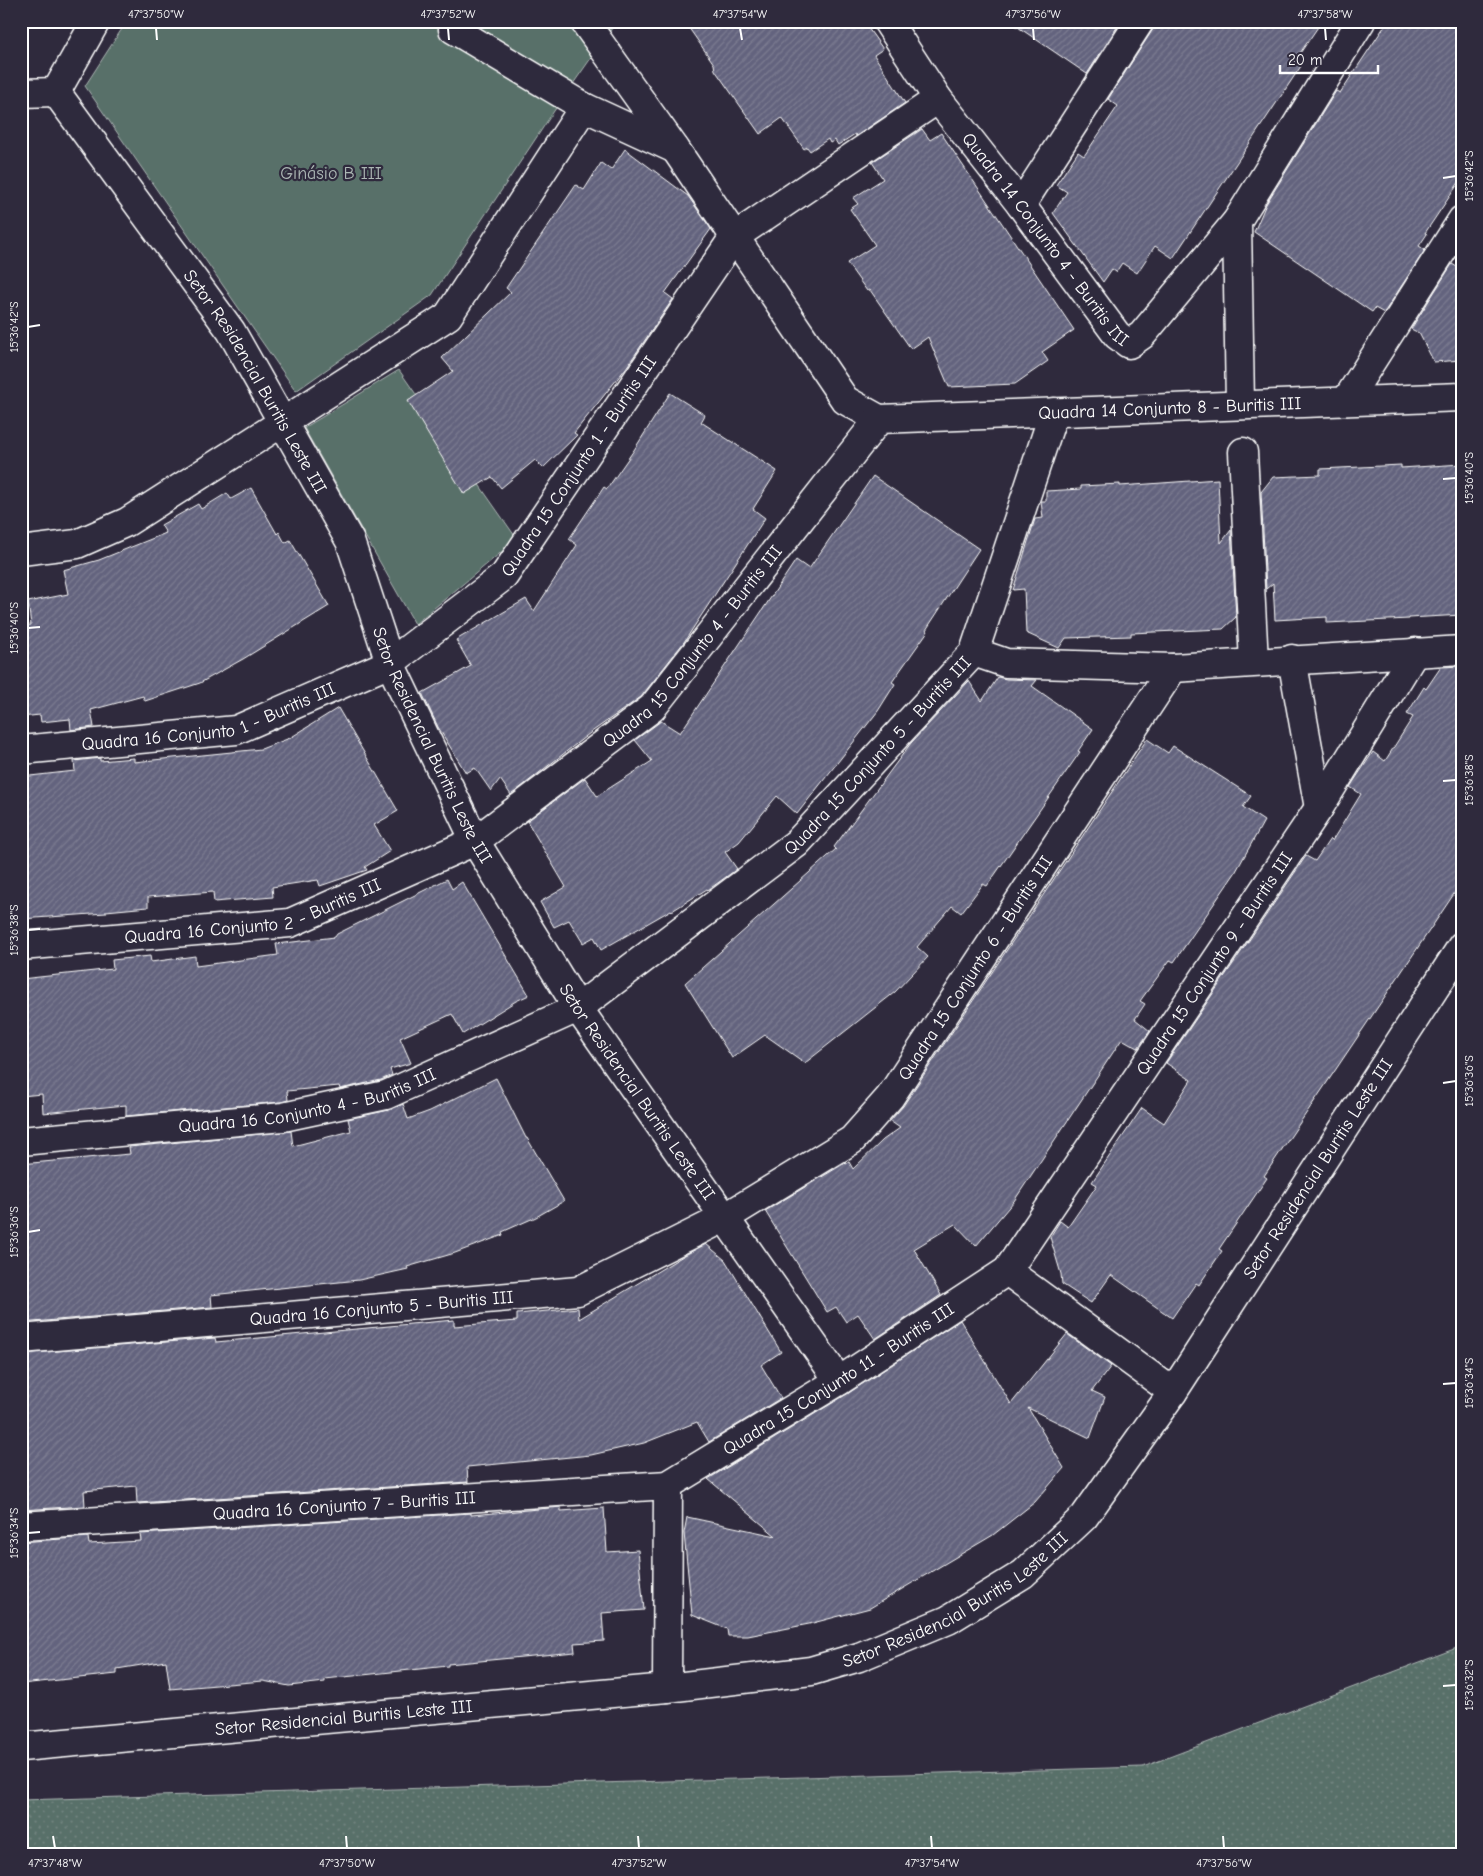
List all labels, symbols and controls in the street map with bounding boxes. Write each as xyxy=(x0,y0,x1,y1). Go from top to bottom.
text: 47°37'50"W xyxy=(128,7,185,21)
text: 47°37'52"W xyxy=(420,7,476,21)
text: 47°37'54"W xyxy=(713,7,768,21)
text: 47°37'56"W xyxy=(1005,7,1061,21)
text: 47°37'58"W xyxy=(1298,7,1353,21)
scale bar xyxy=(1280,42,1378,74)
text: 20 m xyxy=(1288,51,1322,69)
street label: Quadra 14 Conjunto 4 - Buritis III xyxy=(957,129,1132,351)
text: 15°36'42"S xyxy=(1462,150,1476,202)
park label: Ginásio B III xyxy=(280,163,382,184)
street label: Setor Residencial Buritis Leste III xyxy=(179,266,331,497)
text: 15°36'42"S xyxy=(7,301,21,353)
street label: Quadra 15 Conjunto 1 - Buritis III xyxy=(497,352,661,581)
street label: Quadra 14 Conjunto 8 - Buritis III xyxy=(1038,393,1302,424)
text: 15°36'40"S xyxy=(1462,452,1476,504)
street label: Quadra 15 Conjunto 4 - Buritis III xyxy=(598,541,787,753)
text: 15°36'40"S xyxy=(7,602,21,654)
street label: Setor Residencial Buritis Leste III xyxy=(368,624,496,867)
street label: Quadra 15 Conjunto 5 - Buritis III xyxy=(780,652,976,860)
street label: Quadra 16 Conjunto 1 - Buritis III xyxy=(81,678,339,755)
text: 15°36'38"S xyxy=(1462,754,1476,806)
street label: Quadra 15 Conjunto 9 - Buritis III xyxy=(1132,848,1297,1079)
street label: Quadra 15 Conjunto 6 - Buritis III xyxy=(894,852,1057,1085)
street label: Quadra 16 Conjunto 2 - Buritis III xyxy=(124,874,384,948)
text: 15°36'38"S xyxy=(7,904,21,956)
street label: Setor Residencial Buritis Leste III xyxy=(555,980,719,1204)
street label: Setor Residencial Buritis Leste III xyxy=(1239,1055,1397,1283)
text: 15°36'36"S xyxy=(1462,1055,1476,1107)
street label: Quadra 16 Conjunto 4 - Buritis III xyxy=(178,1064,439,1138)
text: 15°36'36"S xyxy=(7,1206,21,1258)
street label: Quadra 16 Conjunto 5 - Buritis III xyxy=(249,1287,514,1330)
street label: Quadra 15 Conjunto 11 - Buritis III xyxy=(719,1299,958,1460)
text: 15°36'34"S xyxy=(1462,1357,1476,1408)
street label: Quadra 16 Conjunto 7 - Buritis III xyxy=(212,1487,476,1525)
text: 15°36'34"S xyxy=(7,1507,21,1558)
street label: Setor Residencial Buritis Leste III xyxy=(840,1528,1072,1672)
text: 15°36'32"S xyxy=(1462,1659,1476,1711)
street label: Setor Residencial Buritis Leste III xyxy=(214,1696,473,1740)
text: 47°37'48"W xyxy=(28,1856,83,1870)
text: 47°37'50"W xyxy=(319,1856,376,1870)
text: 47°37'52"W xyxy=(611,1856,667,1870)
text: 47°37'54"W xyxy=(905,1856,960,1870)
text: 47°37'56"W xyxy=(1196,1856,1252,1870)

